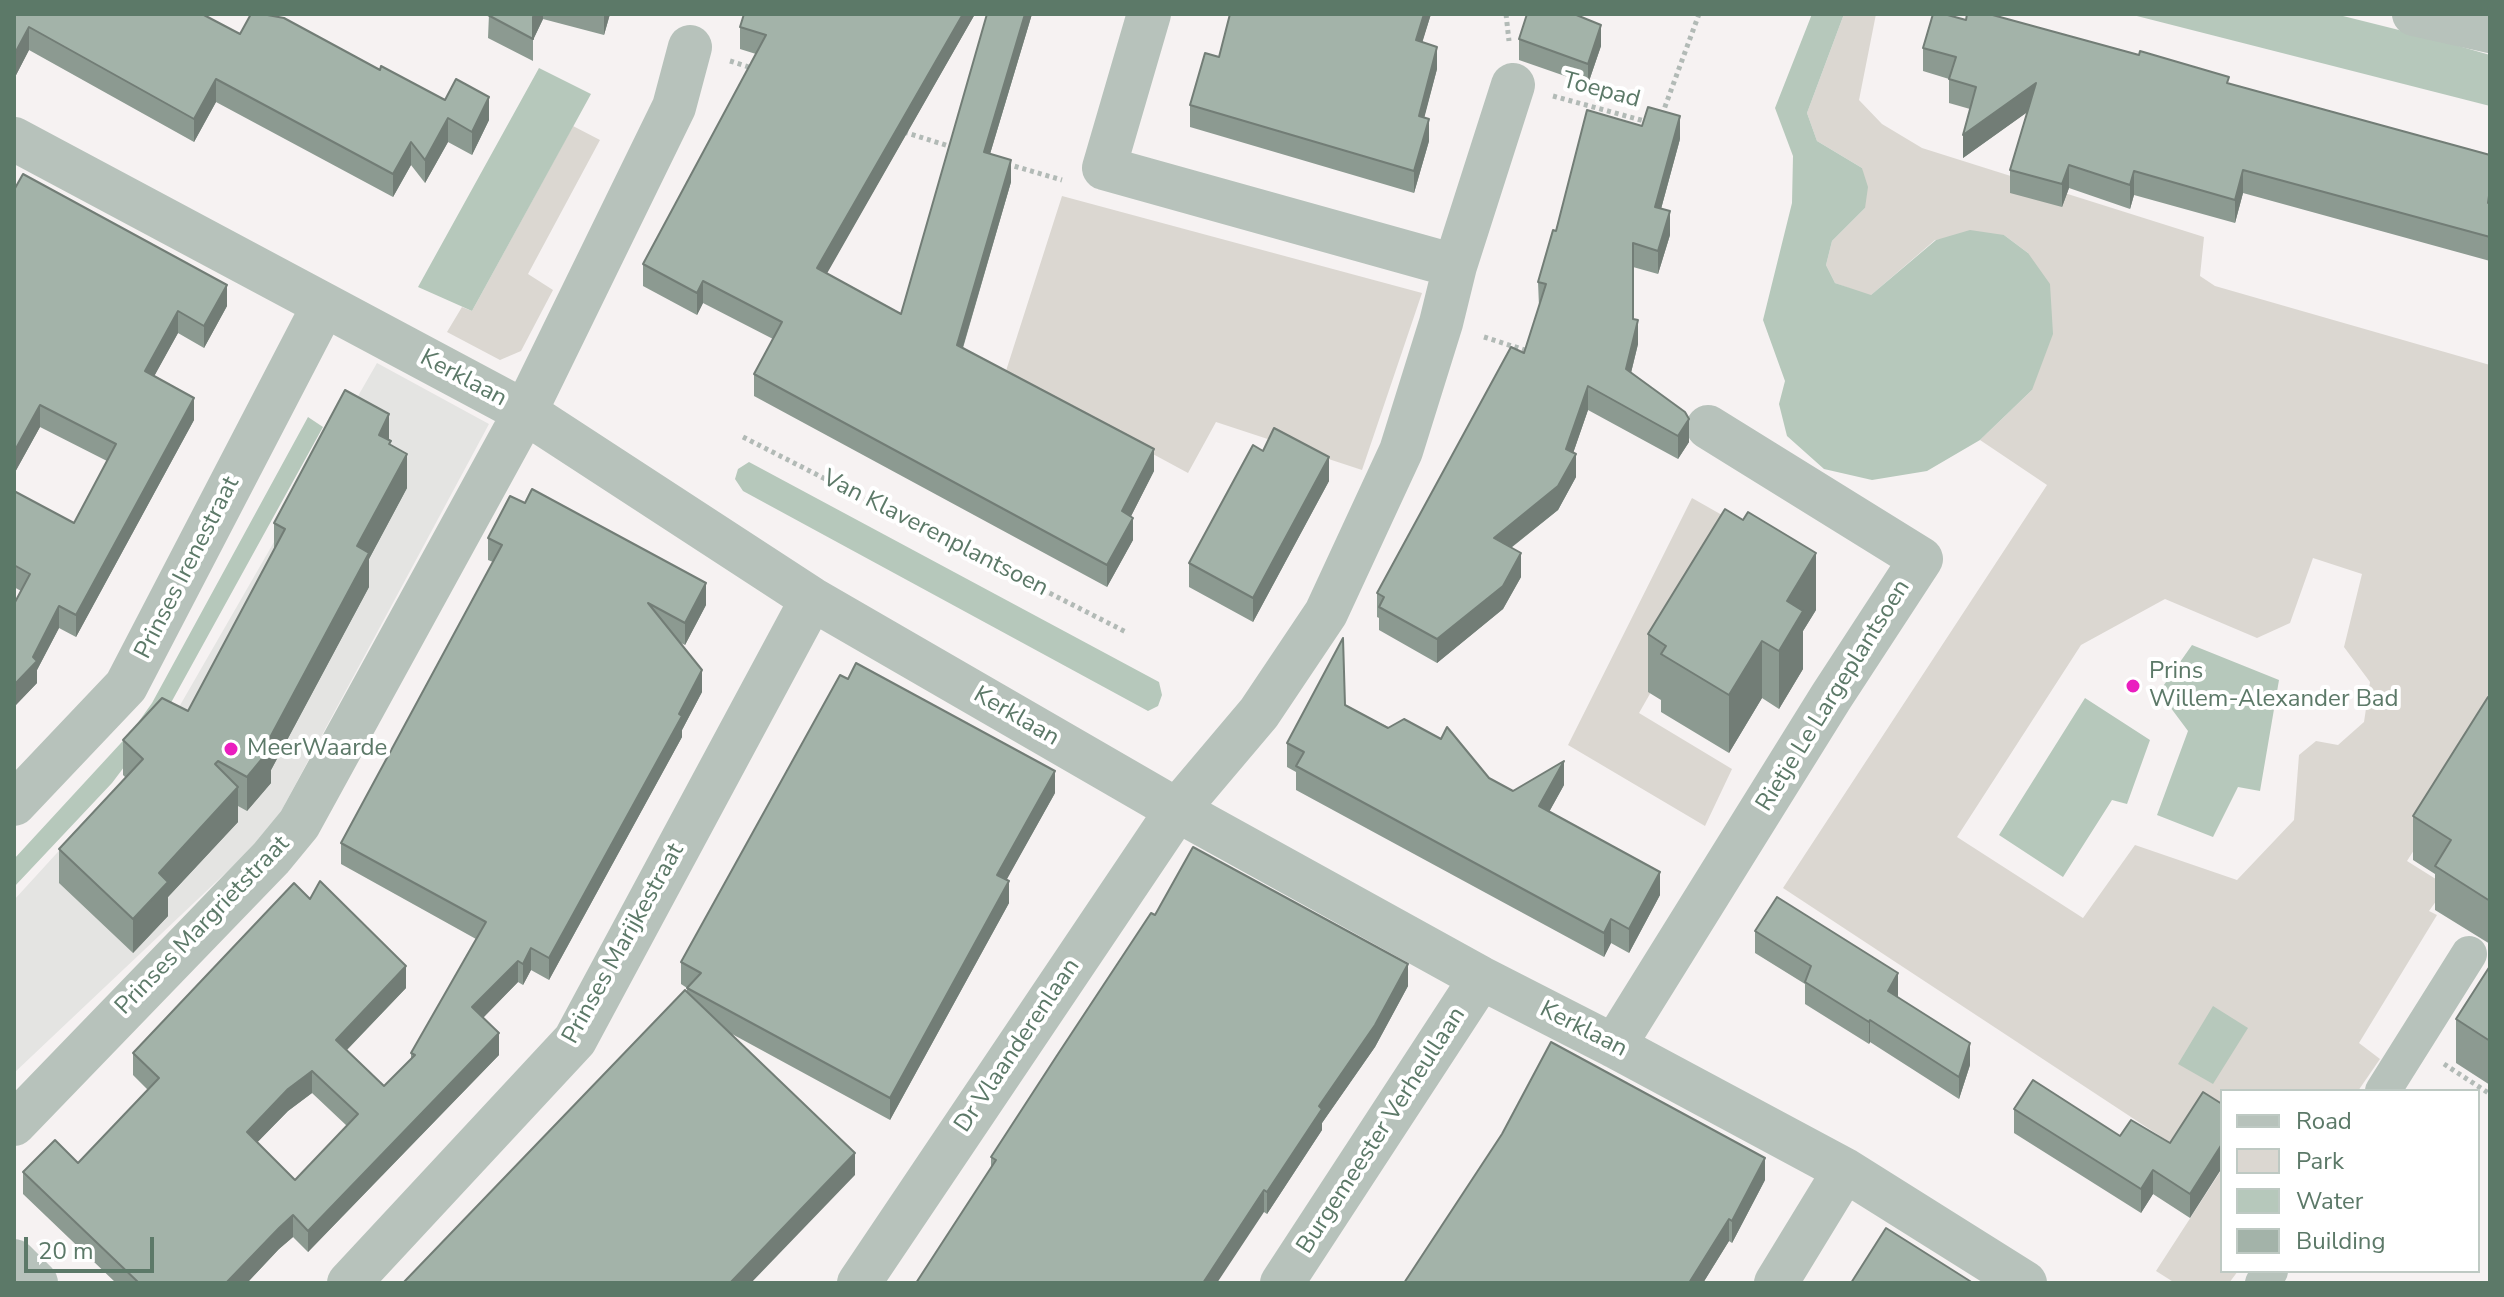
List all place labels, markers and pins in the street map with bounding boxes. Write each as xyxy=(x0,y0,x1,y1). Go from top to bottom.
place label: Prins Willem-Alexander Bad xyxy=(2149,658,2399,714)
marker: Prins Willem-Alexander Bad xyxy=(2124,677,2142,695)
place label: MeerWaarde xyxy=(247,735,387,763)
marker: MeerWaarde xyxy=(222,740,240,758)

